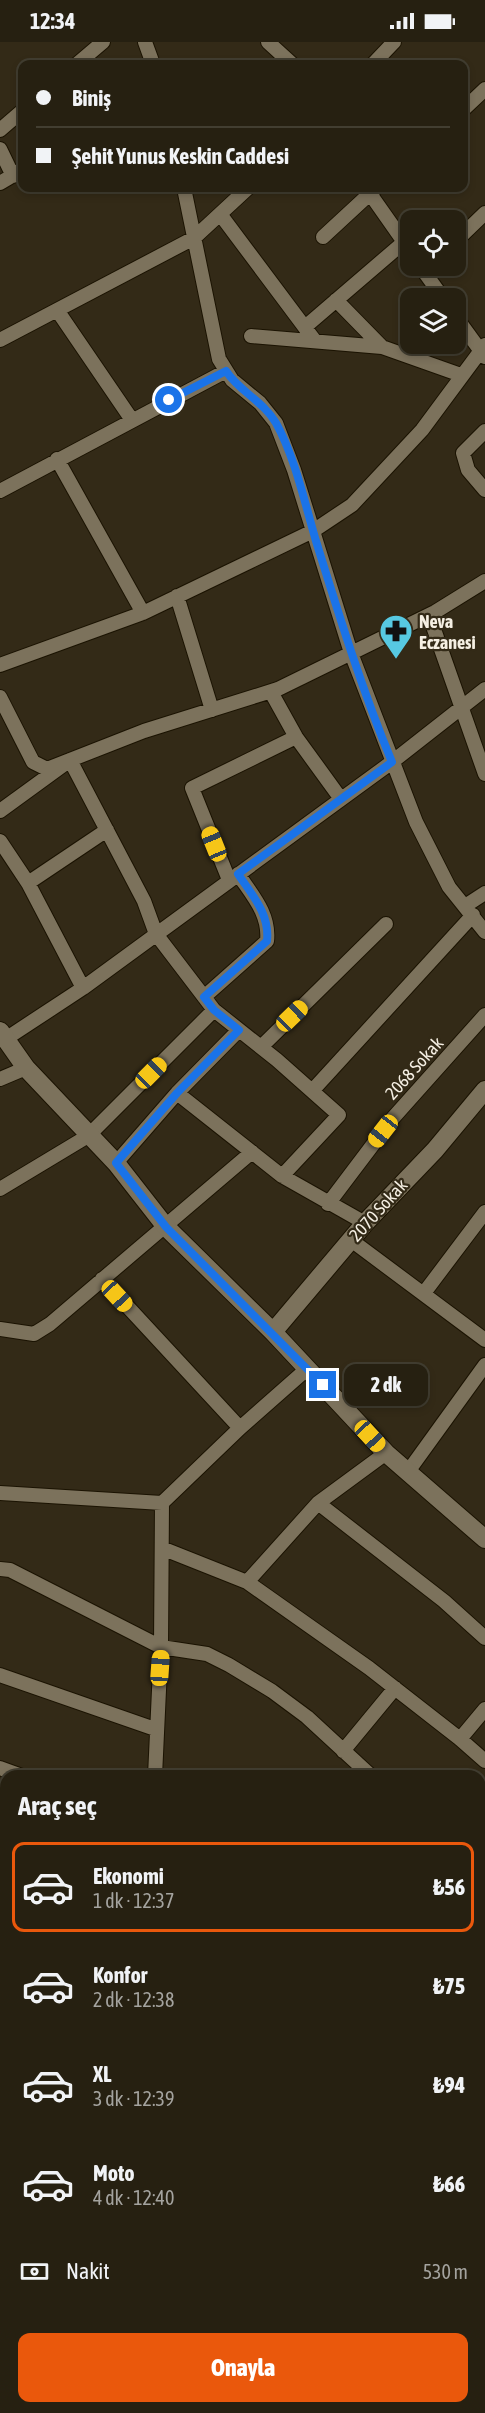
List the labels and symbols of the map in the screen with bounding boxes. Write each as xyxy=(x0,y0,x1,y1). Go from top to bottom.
route start xyxy=(155,386,182,413)
place label: Neva Eczanesi xyxy=(419,611,476,653)
pharmacy icon: Neva Eczanesi xyxy=(378,613,414,660)
car xyxy=(199,824,229,864)
car xyxy=(273,997,311,1035)
street label: 2068 Sokak xyxy=(381,1032,447,1103)
car xyxy=(132,1054,170,1092)
car xyxy=(365,1111,401,1151)
street label: 2070 Sokak xyxy=(345,1174,411,1245)
car xyxy=(98,1277,136,1315)
callout: 2 dk xyxy=(344,1364,428,1406)
route end xyxy=(309,1371,336,1398)
car xyxy=(351,1417,389,1455)
car xyxy=(150,1649,170,1687)

